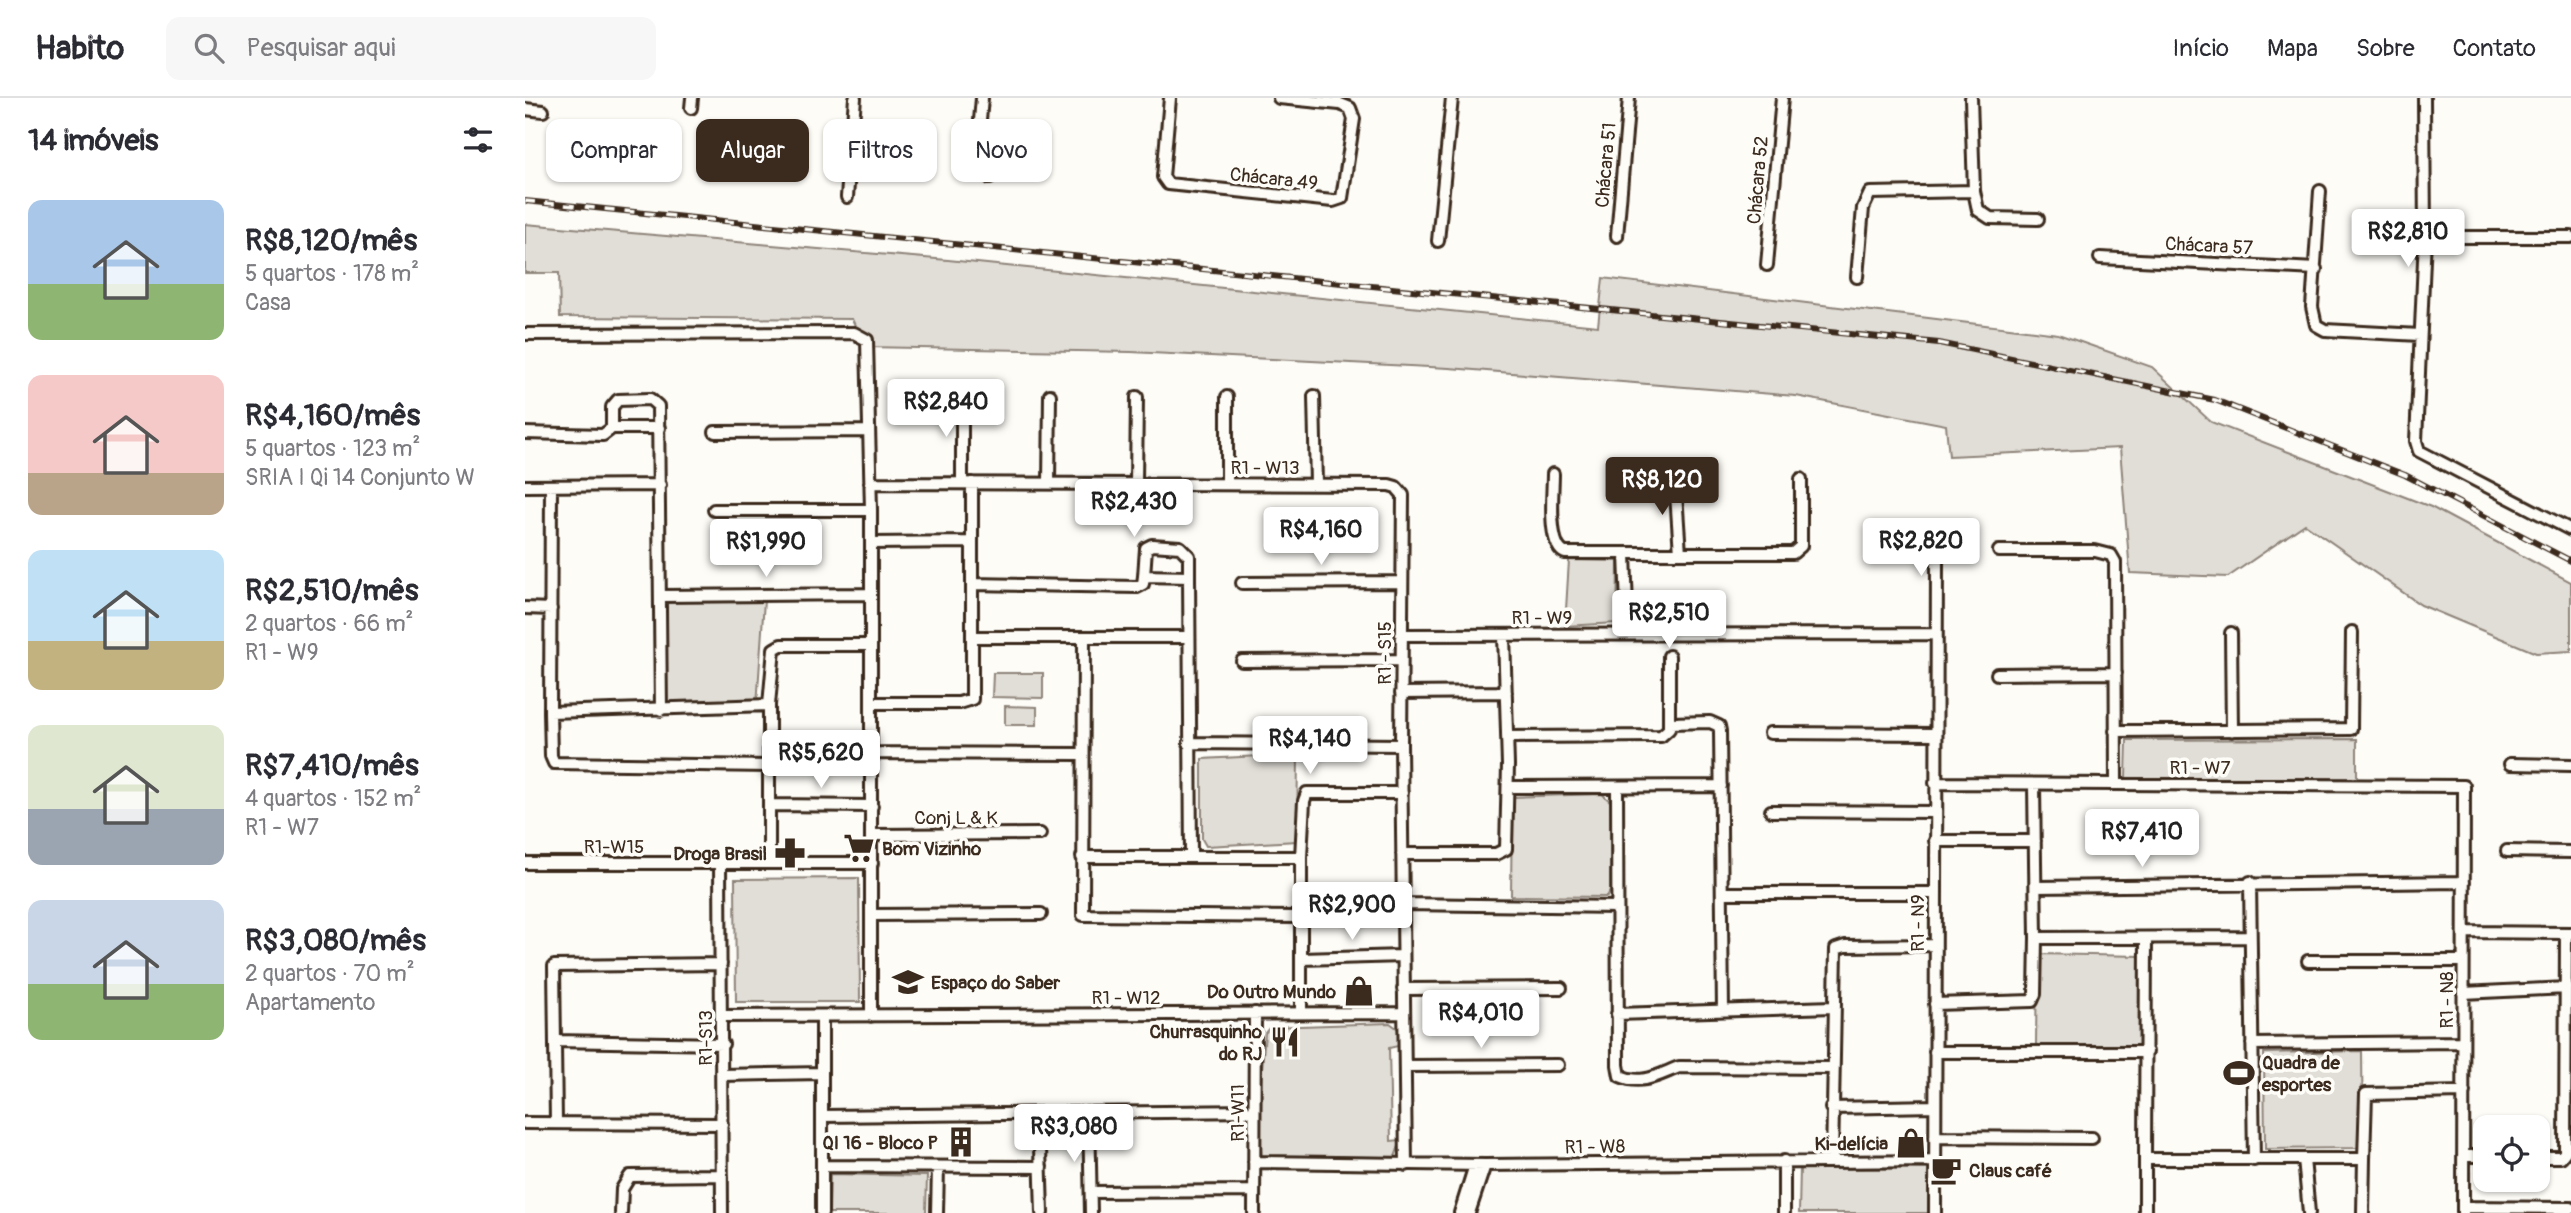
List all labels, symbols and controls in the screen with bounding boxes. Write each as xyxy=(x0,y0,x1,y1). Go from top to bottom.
search box xyxy=(166,17,656,80)
text: Habito xyxy=(35,28,124,69)
icon: search xyxy=(190,29,228,67)
text: Pesquisar aqui xyxy=(246,32,396,64)
text: Início xyxy=(2173,34,2229,63)
text: Mapa xyxy=(2267,34,2318,63)
text: Sobre xyxy=(2356,34,2415,63)
text: Contato xyxy=(2453,34,2536,63)
chip: Comprar xyxy=(546,119,682,182)
chip: Alugar xyxy=(696,119,809,182)
chip: Filtros xyxy=(823,119,937,182)
chip: Novo xyxy=(951,119,1052,182)
icon: filters xyxy=(459,121,497,159)
street label: Chácara 51 xyxy=(1590,121,1622,209)
text: 14 imóveis xyxy=(28,122,158,159)
street label: Chácara 52 xyxy=(1742,135,1774,225)
street label: Chácara 49 xyxy=(1229,162,1319,196)
pin: R$2,810 xyxy=(2343,209,2473,269)
text: R$2,810 xyxy=(2368,217,2448,246)
text: R$8,120/mês xyxy=(245,222,417,259)
icon: home xyxy=(84,228,168,312)
street label: Chácara 57 xyxy=(2164,232,2254,260)
text: 5 quartos · 178 m² xyxy=(245,259,419,288)
text: Casa xyxy=(245,288,291,317)
pin: R$2,840 xyxy=(881,380,1011,439)
text: R$2,840 xyxy=(903,387,989,416)
text: R$4,160/mês xyxy=(245,397,420,434)
icon: home xyxy=(84,403,168,487)
text: 5 quartos · 123 m² xyxy=(245,434,420,463)
street label: R1 - W13 xyxy=(1230,456,1300,480)
pin: R$8,120 xyxy=(1597,458,1727,517)
text: SRIA I Qi 14 Conjunto W xyxy=(245,463,475,492)
text: R$8,120 xyxy=(1622,465,1702,494)
pin: R$2,430 xyxy=(1069,480,1199,539)
text: R$2,430 xyxy=(1091,487,1177,516)
pin: R$4,160 xyxy=(1256,508,1386,567)
text: R$4,160 xyxy=(1279,515,1363,544)
pin: R$2,820 xyxy=(1856,518,1986,578)
pin: R$1,990 xyxy=(701,519,831,579)
text: R$2,820 xyxy=(1879,526,1963,555)
text: R$1,990 xyxy=(726,527,806,556)
text: R$2,510/mês xyxy=(245,572,418,609)
icon: home xyxy=(84,578,168,662)
pin: R$2,510 xyxy=(1604,590,1734,650)
text: R$2,510 xyxy=(1628,598,1710,627)
street label: R1 - W9 xyxy=(1512,606,1572,630)
text: 2 quartos · 66 m² xyxy=(245,609,413,638)
street label: R1 - S15 xyxy=(1373,621,1397,685)
text: R1 - W9 xyxy=(245,638,319,667)
pin: R$4,140 xyxy=(1245,716,1375,776)
text: R$4,140 xyxy=(1268,724,1352,753)
pin: R$5,620 xyxy=(756,730,886,790)
text: R$5,620 xyxy=(778,738,864,767)
text: R$7,410/mês xyxy=(245,747,419,784)
icon: home xyxy=(84,753,168,837)
street label: R1 - W7 xyxy=(2169,756,2231,780)
text: 4 quartos · 152 m² xyxy=(245,784,421,813)
street label: Conj L & K xyxy=(914,806,998,830)
pin: R$7,410 xyxy=(2077,810,2207,869)
text: R1 - W7 xyxy=(245,813,319,842)
text: R$7,410 xyxy=(2101,817,2183,846)
supermarket icon: Bom Vizinho xyxy=(842,831,876,865)
street label: R1-W15 xyxy=(584,835,644,859)
pharmacy icon: Droga Brasil xyxy=(773,836,807,870)
place label: Bom Vizinho xyxy=(882,837,982,861)
place label: Droga Brasil xyxy=(673,842,767,866)
pin: R$2,900 xyxy=(1287,882,1417,942)
text: R$2,900 xyxy=(1308,890,1396,919)
street label: R1 - N9 xyxy=(1906,894,1930,952)
text: R$3,080/mês xyxy=(245,922,426,959)
icon: home xyxy=(84,928,168,1012)
text: 2 quartos · 70 m² xyxy=(245,959,415,988)
school or university icon: Espaço do Saber xyxy=(891,965,925,999)
place label: Espaço do Saber xyxy=(931,971,1060,995)
street label: R1 - N8 xyxy=(2435,971,2459,1029)
shop icon: Do Outro Mundo xyxy=(1342,974,1376,1008)
place label: Do Outro Mundo xyxy=(1207,980,1337,1004)
street label: R1 - W12 xyxy=(1091,986,1161,1010)
text: Apartamento xyxy=(245,988,375,1017)
pin: R$4,010 xyxy=(1416,990,1546,1050)
text: R$4,010 xyxy=(1438,998,1524,1027)
street label: R1-S13 xyxy=(694,1010,718,1066)
place label: Churrasquinho do RJ xyxy=(1149,1020,1263,1066)
restaurant icon: Churrasquinho do RJ xyxy=(1268,1025,1302,1059)
place label: Quadra de esportes xyxy=(2261,1051,2341,1097)
sports icon: Quadra de esportes xyxy=(2222,1056,2256,1090)
street label: R1-W11 xyxy=(1226,1084,1250,1142)
pin: R$3,080 xyxy=(1009,1104,1139,1164)
text: R$3,080 xyxy=(1030,1112,1118,1141)
map controls xyxy=(2473,1115,2550,1192)
button: locate xyxy=(2473,1115,2550,1192)
building icon: QI 16 - Bloco P xyxy=(944,1125,978,1159)
shop icon: Ki-delícia xyxy=(1894,1126,1928,1160)
place label: QI 16 - Bloco P xyxy=(822,1131,938,1155)
place label: Ki-delícia xyxy=(1814,1132,1888,1156)
street label: R1 - W8 xyxy=(1565,1134,1626,1160)
cafe icon: Claus café xyxy=(1929,1153,1963,1187)
place label: Claus café xyxy=(1969,1159,2052,1183)

